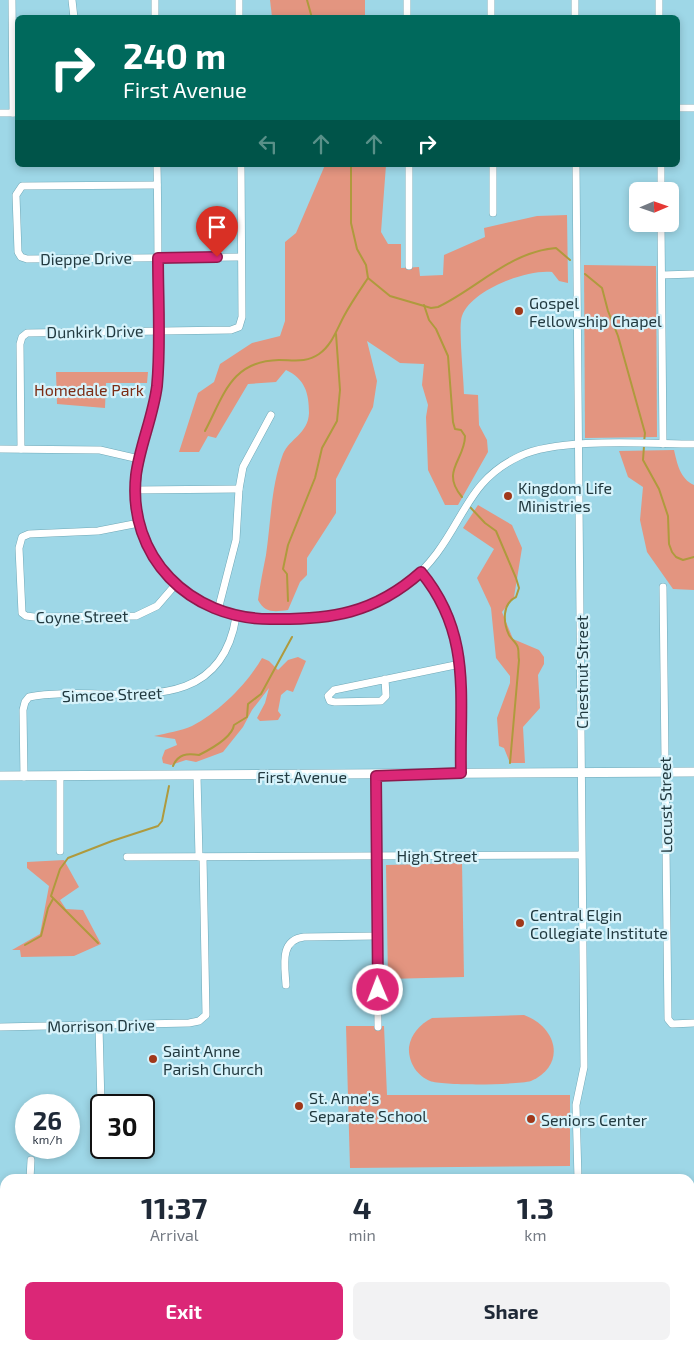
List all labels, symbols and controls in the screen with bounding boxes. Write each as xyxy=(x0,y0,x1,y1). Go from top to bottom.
text: 240 m xyxy=(123,34,226,76)
icon: right xyxy=(40,35,105,100)
text: First Avenue xyxy=(123,76,247,102)
icon: left xyxy=(254,130,282,158)
icon: ahead xyxy=(307,130,335,158)
icon: ahead xyxy=(360,130,388,158)
icon: right xyxy=(413,130,441,158)
north arrow xyxy=(629,182,679,232)
map controls xyxy=(629,182,679,232)
pin xyxy=(196,206,238,257)
icon: arrive xyxy=(203,213,231,241)
street label: Dieppe Drive xyxy=(40,248,132,268)
place label: Gospel Fellowship Chapel xyxy=(529,293,662,330)
marker: Gospel Fellowship Chapel xyxy=(513,305,525,317)
street label: Dunkirk Drive xyxy=(46,321,144,341)
park label: Homedale Park xyxy=(34,380,144,399)
place label: Kingdom Life Ministries xyxy=(518,478,612,515)
marker: Kingdom Life Ministries xyxy=(502,490,514,502)
street label: Coyne Street xyxy=(36,606,128,626)
street label: Chestnut Street xyxy=(572,615,591,729)
street label: Simcoe Street xyxy=(62,683,162,705)
street label: Locust Street xyxy=(655,757,675,853)
street label: First Avenue xyxy=(257,767,347,786)
street label: High Street xyxy=(397,846,477,865)
place label: Central Elgin Collegiate Institute xyxy=(530,905,668,942)
marker: Central Elgin Collegiate Institute xyxy=(514,917,526,929)
position arrow xyxy=(351,963,403,1015)
street label: Morrison Drive xyxy=(47,1015,155,1035)
place label: Saint Anne Parish Church xyxy=(163,1041,263,1078)
marker: Saint Anne Parish Church xyxy=(147,1053,159,1065)
place label: St. Anne's Separate School xyxy=(309,1088,427,1125)
speed limit sign: 30 xyxy=(90,1094,155,1159)
marker: St. Anne's Separate School xyxy=(293,1100,305,1112)
text: 26 xyxy=(33,1105,62,1135)
place label: Seniors Center xyxy=(541,1110,648,1129)
marker: Seniors Center xyxy=(525,1113,537,1125)
text: km/h xyxy=(33,1132,62,1146)
text: 11:37 xyxy=(141,1189,207,1225)
text: 4 xyxy=(353,1189,372,1225)
text: 1.3 xyxy=(517,1189,554,1225)
text: Arrival xyxy=(150,1225,199,1244)
text: min xyxy=(348,1225,376,1244)
text: km xyxy=(524,1225,546,1244)
button: Exit xyxy=(25,1282,343,1340)
button: Share xyxy=(353,1282,670,1340)

